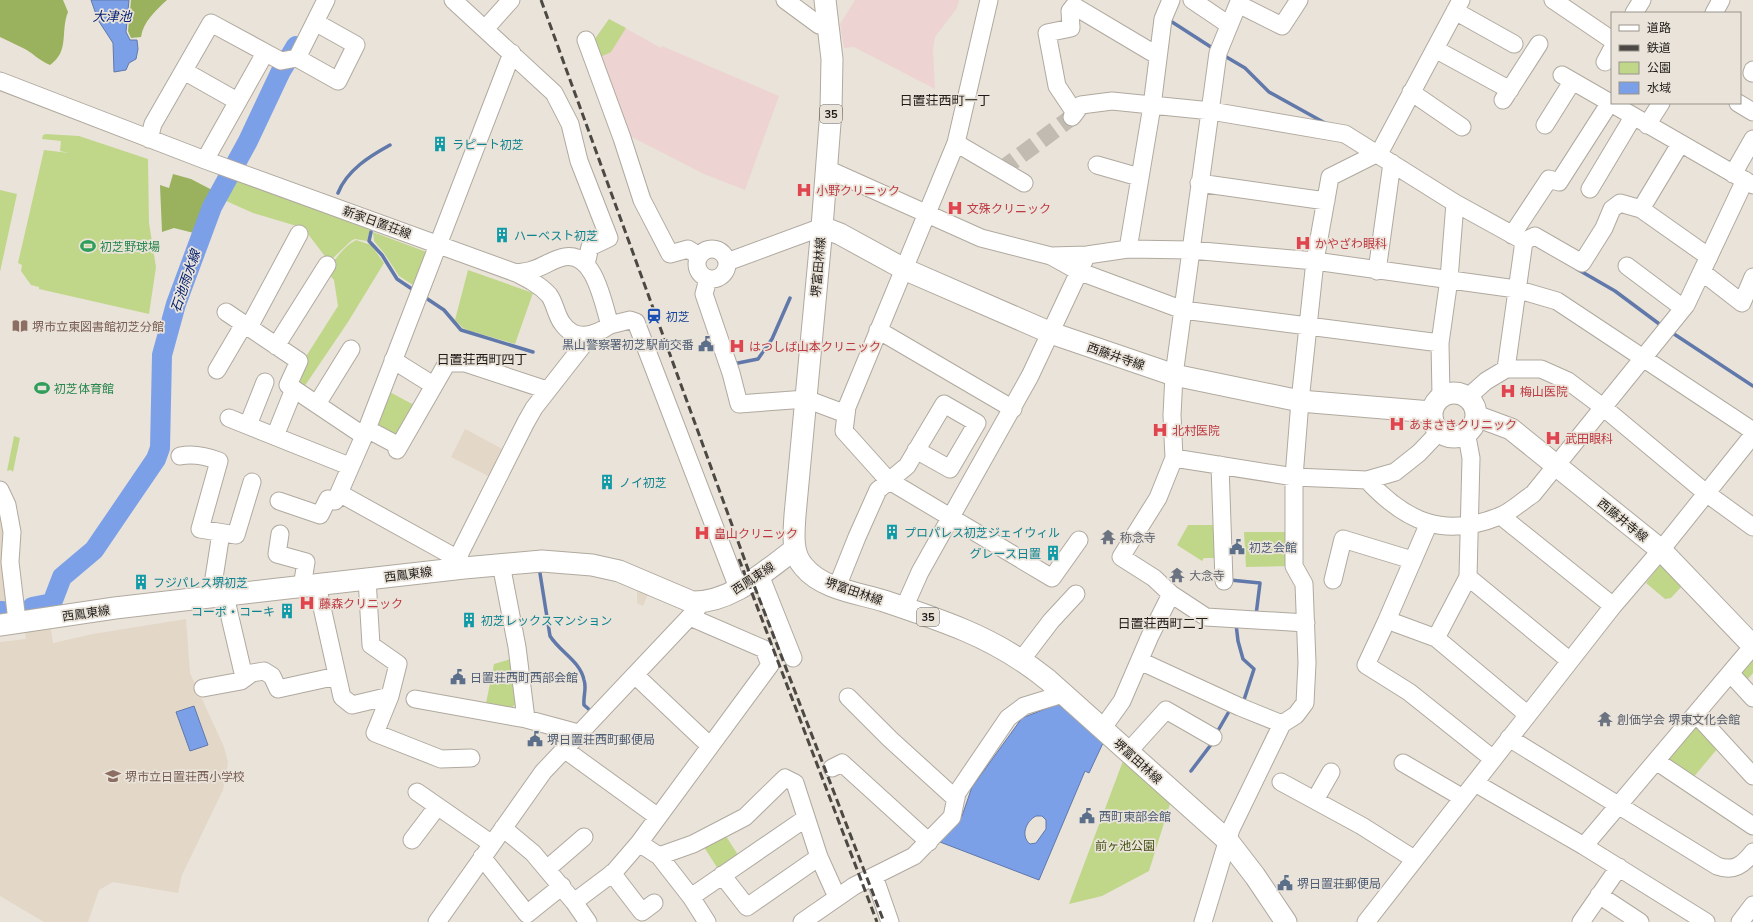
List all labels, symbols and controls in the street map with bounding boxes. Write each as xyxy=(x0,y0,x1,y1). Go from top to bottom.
water label: 大津池 xyxy=(92,8,133,24)
legend xyxy=(1611,12,1741,104)
text: 道路 xyxy=(1647,20,1671,35)
text: 鉄道 xyxy=(1647,40,1671,55)
text: 公園 xyxy=(1647,60,1671,75)
text: 水域 xyxy=(1647,80,1671,95)
district label: 日置荘西町一丁 xyxy=(899,92,991,108)
road number: 35 xyxy=(820,105,842,123)
building icon: ラピート初芝 xyxy=(431,135,449,153)
place label: ラピート初芝 xyxy=(452,137,524,152)
hospital icon: 小野クリニック xyxy=(795,181,813,199)
place label: 小野クリニック xyxy=(816,183,900,198)
hospital icon: 文殊クリニック xyxy=(946,199,964,217)
place label: 文殊クリニック xyxy=(967,201,1051,216)
street label: 新家日置荘線 xyxy=(341,203,413,241)
building icon: ハーベスト初芝 xyxy=(493,226,511,244)
place label: ハーベスト初芝 xyxy=(514,228,598,243)
hospital icon: かやざわ眼科 xyxy=(1294,234,1312,252)
street label: 堺富田林線 xyxy=(808,236,828,298)
place label: かやざわ眼科 xyxy=(1315,236,1387,251)
sports icon: 初芝野球場 xyxy=(79,237,97,255)
place label: 初芝野球場 xyxy=(100,239,160,254)
water label: 石池雨水線 xyxy=(167,246,204,314)
station icon: 初芝 xyxy=(645,307,663,325)
place label: 初芝 xyxy=(666,309,690,324)
library icon: 堺市立東図書館初芝分館 xyxy=(11,317,29,335)
place label: 堺市立東図書館初芝分館 xyxy=(32,319,164,334)
public building icon: 黒山警察署初芝駅前交番 xyxy=(697,335,715,353)
place label: 黒山警察署初芝駅前交番 xyxy=(562,337,694,352)
hospital icon: はつしば山本クリニック xyxy=(728,337,746,355)
place label: はつしば山本クリニック xyxy=(749,339,881,354)
street label: 西藤井寺線 xyxy=(1085,339,1147,373)
district label: 日置荘西町四丁 xyxy=(436,351,528,367)
sports icon: 初芝体育館 xyxy=(33,379,51,397)
place label: 初芝体育館 xyxy=(54,381,114,396)
hospital icon: 梅山医院 xyxy=(1499,382,1517,400)
place label: 梅山医院 xyxy=(1520,384,1568,399)
hospital icon: あまさきクリニック xyxy=(1388,415,1406,433)
place label: あまさきクリニック xyxy=(1409,417,1517,432)
hospital icon: 北村医院 xyxy=(1151,421,1169,439)
place label: 北村医院 xyxy=(1172,423,1220,438)
hospital icon: 武田眼科 xyxy=(1544,429,1562,447)
place label: 武田眼科 xyxy=(1565,431,1613,446)
building icon: ノイ初芝 xyxy=(598,473,616,491)
place label: ノイ初芝 xyxy=(619,475,667,490)
street label: 西藤井寺線 xyxy=(1595,495,1651,545)
building icon: プロパレス初芝ジェイウィル xyxy=(883,523,901,541)
hospital icon: 畠山クリニック xyxy=(693,524,711,542)
place label: プロパレス初芝ジェイウィル xyxy=(904,525,1060,540)
place label: 畠山クリニック xyxy=(714,526,798,541)
temple icon: 称念寺 xyxy=(1099,528,1117,546)
place label: 称念寺 xyxy=(1120,530,1156,545)
public building icon: 初芝会館 xyxy=(1228,538,1246,556)
place label: 初芝会館 xyxy=(1249,540,1297,555)
building icon: グレース日置 xyxy=(1044,544,1062,562)
place label: グレース日置 xyxy=(970,546,1041,561)
street label: 西鳳東線 xyxy=(729,559,777,597)
street label: 西鳳東線 xyxy=(383,564,433,584)
temple icon: 大念寺 xyxy=(1168,566,1186,584)
place label: 大念寺 xyxy=(1189,568,1225,583)
building icon: フジパレス堺初芝 xyxy=(132,573,150,591)
street label: 堺富田林線 xyxy=(823,574,885,608)
place label: フジパレス堺初芝 xyxy=(153,575,248,590)
hospital icon: 藤森クリニック xyxy=(298,594,316,612)
place label: 藤森クリニック xyxy=(319,596,403,611)
street label: 西鳳東線 xyxy=(61,602,111,624)
building icon: コーポ・コーキ xyxy=(278,602,296,620)
place label: コーポ・コーキ xyxy=(191,604,275,619)
road number: 35 xyxy=(917,608,939,626)
building icon: 初芝レックスマンション xyxy=(460,611,478,629)
place label: 初芝レックスマンション xyxy=(481,613,612,628)
district label: 日置荘西町二丁 xyxy=(1117,615,1209,631)
public building icon: 日置荘西町西部会館 xyxy=(449,668,467,686)
place label: 日置荘西町西部会館 xyxy=(470,670,578,685)
temple icon: 創価学会 堺東文化会館 xyxy=(1596,710,1614,728)
place label: 創価学会 堺東文化会館 xyxy=(1617,712,1740,727)
public building icon: 堺日置荘西町郵便局 xyxy=(526,730,544,748)
place label: 堺日置荘西町郵便局 xyxy=(547,732,655,747)
street label: 堺富田林線 xyxy=(1111,735,1165,787)
school or university icon: 堺市立日置荘西小学校 xyxy=(104,767,122,785)
place label: 堺市立日置荘西小学校 xyxy=(125,769,245,784)
public building icon: 西町東部会館 xyxy=(1078,807,1096,825)
place label: 西町東部会館 xyxy=(1099,809,1171,824)
park label: 前ヶ池公園 xyxy=(1095,838,1155,853)
public building icon: 堺日置荘郵便局 xyxy=(1276,874,1294,892)
place label: 堺日置荘郵便局 xyxy=(1297,876,1381,891)

